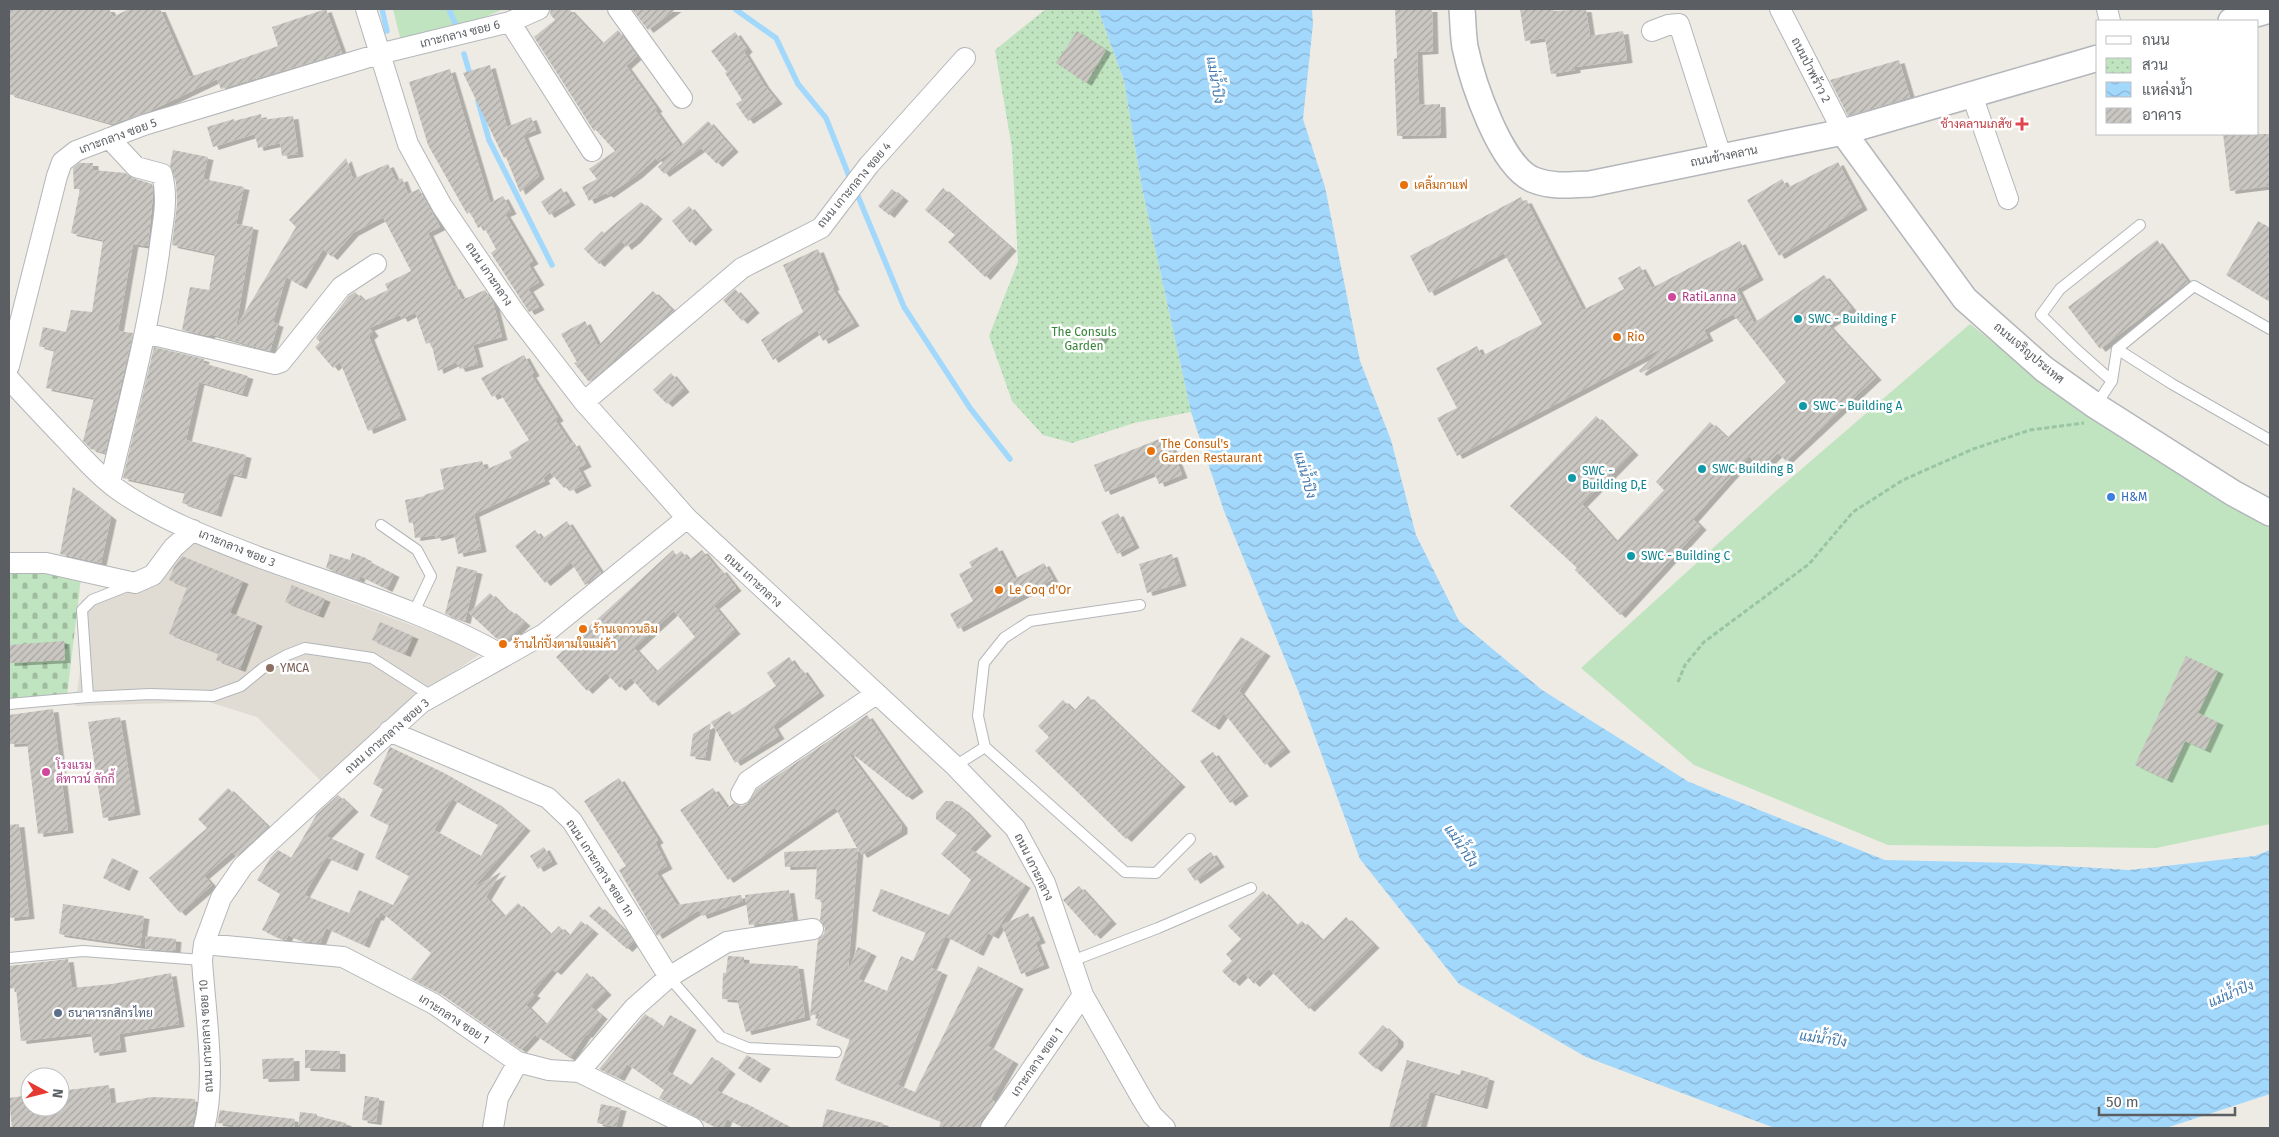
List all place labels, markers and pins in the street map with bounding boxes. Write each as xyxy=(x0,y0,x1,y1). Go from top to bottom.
place label: ช้างคลานเภสัช xyxy=(1940,117,2012,131)
marker: ช้างคลานเภสัช xyxy=(2016,118,2028,130)
place label: เคลิ้มกาแฟ xyxy=(1414,175,1468,192)
marker: เคลิ้มกาแฟ xyxy=(1398,179,1410,191)
place label: RatiLanna xyxy=(1682,290,1736,304)
marker: RatiLanna xyxy=(1666,291,1678,303)
place label: SWC - Building F xyxy=(1808,312,1896,326)
marker: SWC - Building F xyxy=(1792,313,1804,325)
place label: Rio xyxy=(1627,330,1645,344)
marker: Rio xyxy=(1611,331,1623,343)
place label: SWC - Building A xyxy=(1813,399,1902,413)
marker: SWC - Building A xyxy=(1797,400,1809,412)
place label: The Consul's Garden Restaurant xyxy=(1161,437,1263,465)
marker: The Consul's Garden Restaurant xyxy=(1145,445,1157,457)
place label: SWC Building B xyxy=(1712,462,1794,476)
marker: SWC Building B xyxy=(1696,463,1708,475)
place label: SWC - Building D,E xyxy=(1582,464,1647,492)
marker: SWC - Building D,E xyxy=(1566,472,1578,484)
place label: H&M xyxy=(2121,490,2147,504)
marker: H&M xyxy=(2105,491,2117,503)
place label: SWC - Building C xyxy=(1641,549,1730,563)
marker: SWC - Building C xyxy=(1625,550,1637,562)
place label: Le Coq d'Or xyxy=(1009,583,1071,597)
marker: Le Coq d'Or xyxy=(993,584,1005,596)
place label: ร้านเจกวนอิม xyxy=(593,622,658,636)
marker: ร้านเจกวนอิม xyxy=(577,623,589,635)
place label: ร้านไก่ปิ้งตามใจแม่ค้า xyxy=(513,634,616,651)
marker: ร้านไก่ปิ้งตามใจแม่ค้า xyxy=(497,638,509,650)
place label: YMCA xyxy=(280,661,309,675)
marker: YMCA xyxy=(264,662,276,674)
place label: โรงแรม ดีทาวน์ ลักกี้ xyxy=(55,757,115,786)
marker: โรงแรม ดีทาวน์ ลักกี้ xyxy=(40,766,52,778)
place label: ธนาคารกสิกรไทย xyxy=(68,1005,153,1020)
marker: ธนาคารกสิกรไทย xyxy=(52,1007,64,1019)

